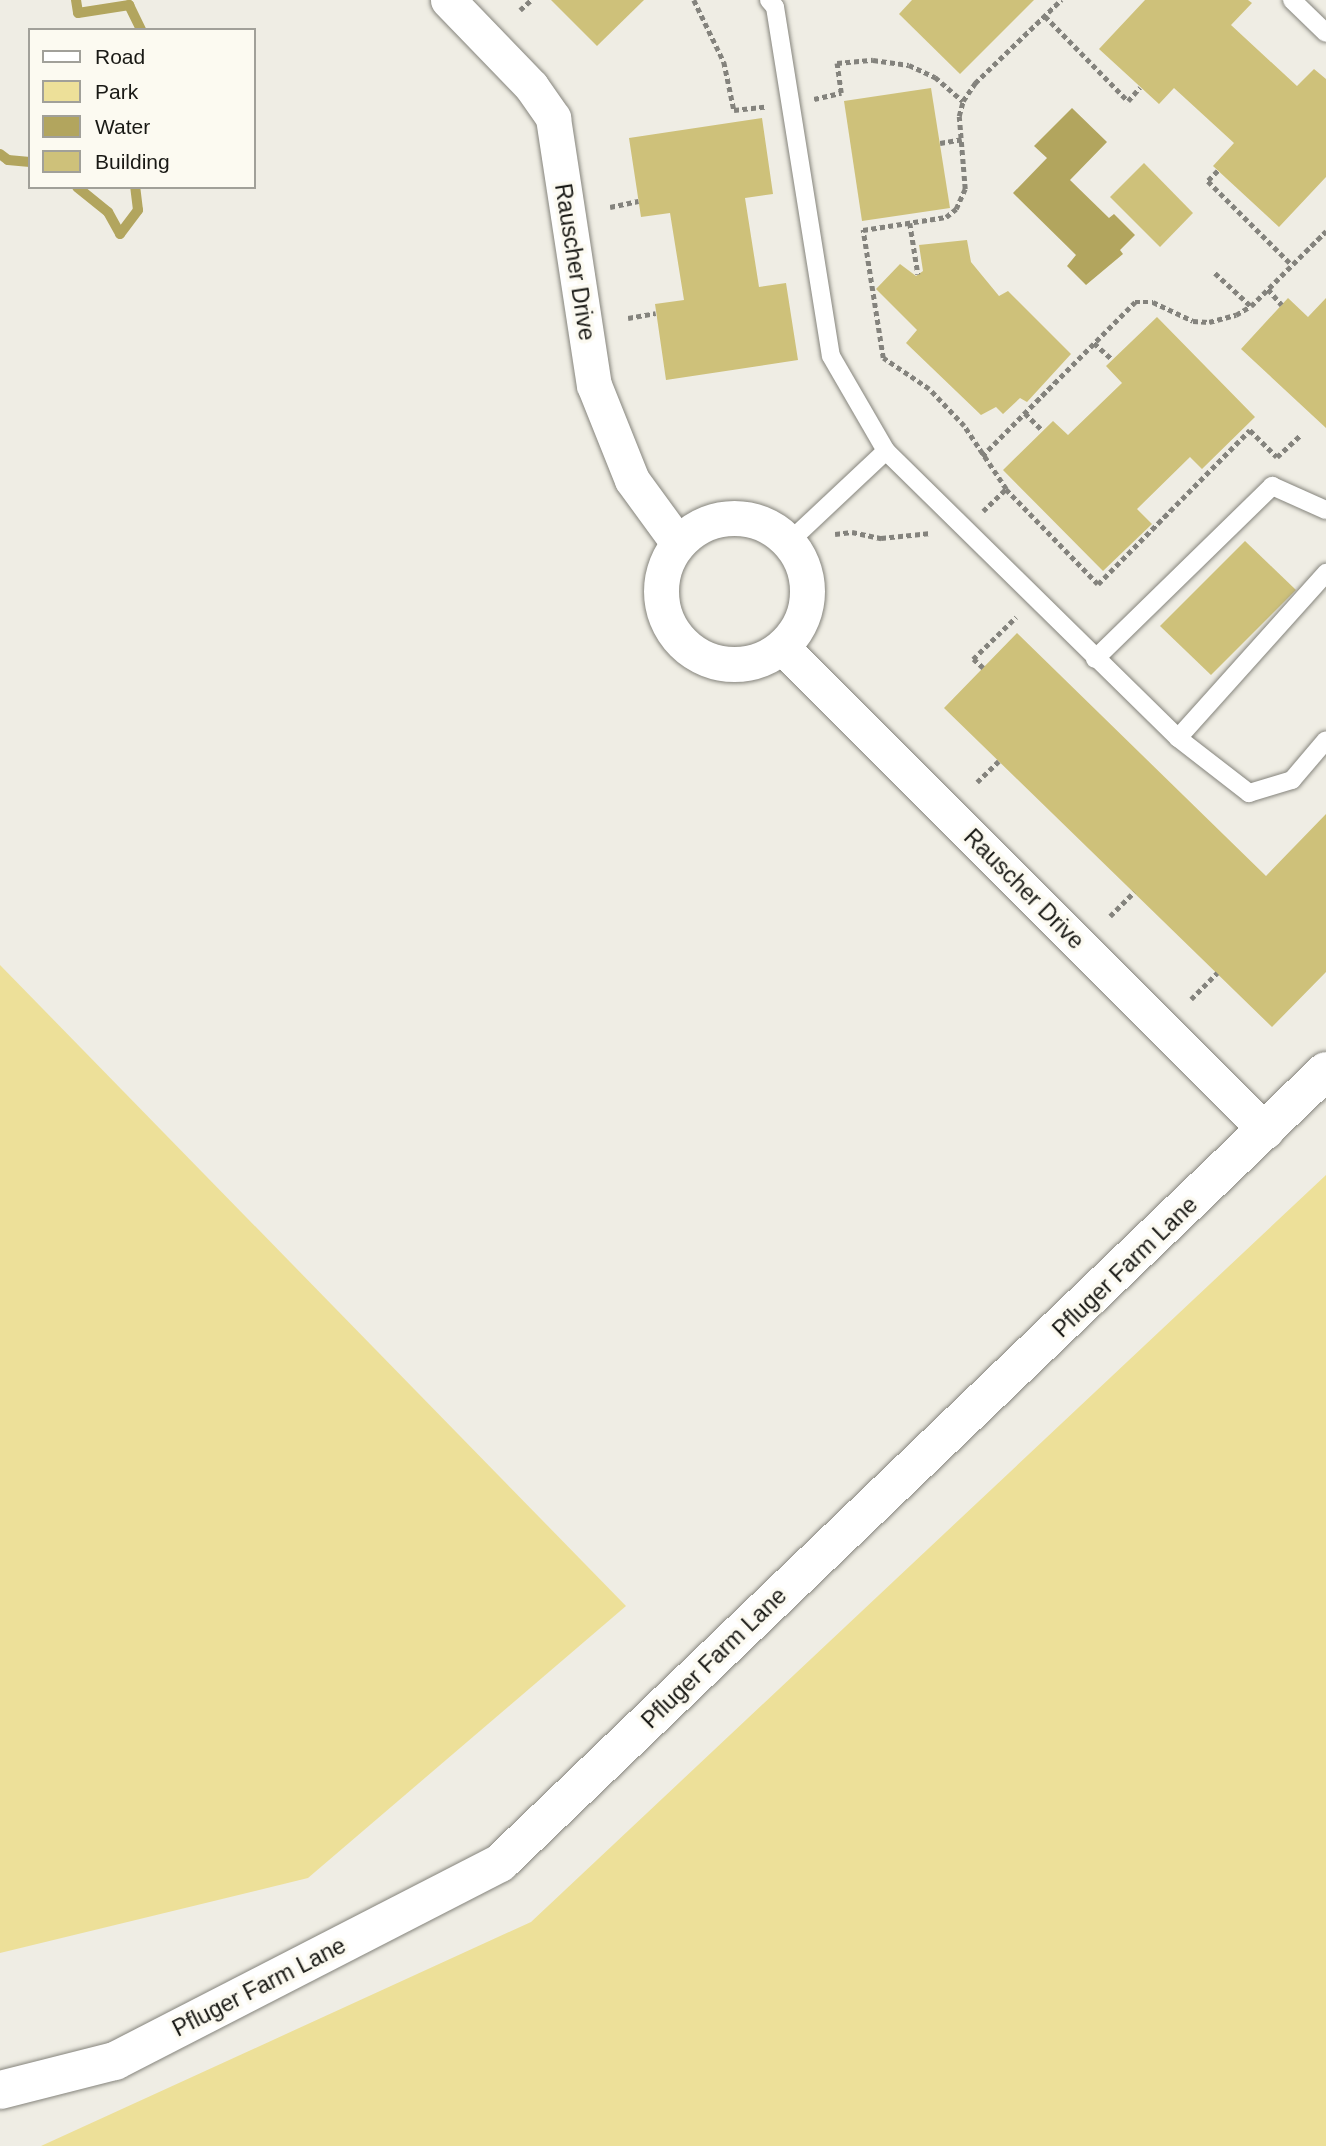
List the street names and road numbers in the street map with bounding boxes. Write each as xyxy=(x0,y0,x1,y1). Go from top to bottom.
street label: Rauscher Drive xyxy=(549,182,601,342)
street label: Rauscher Drive xyxy=(958,823,1090,955)
street label: Pfluger Farm Lane xyxy=(1047,1191,1203,1343)
street label: Pfluger Farm Lane xyxy=(636,1582,792,1734)
street label: Pfluger Farm Lane xyxy=(168,1931,350,2043)

